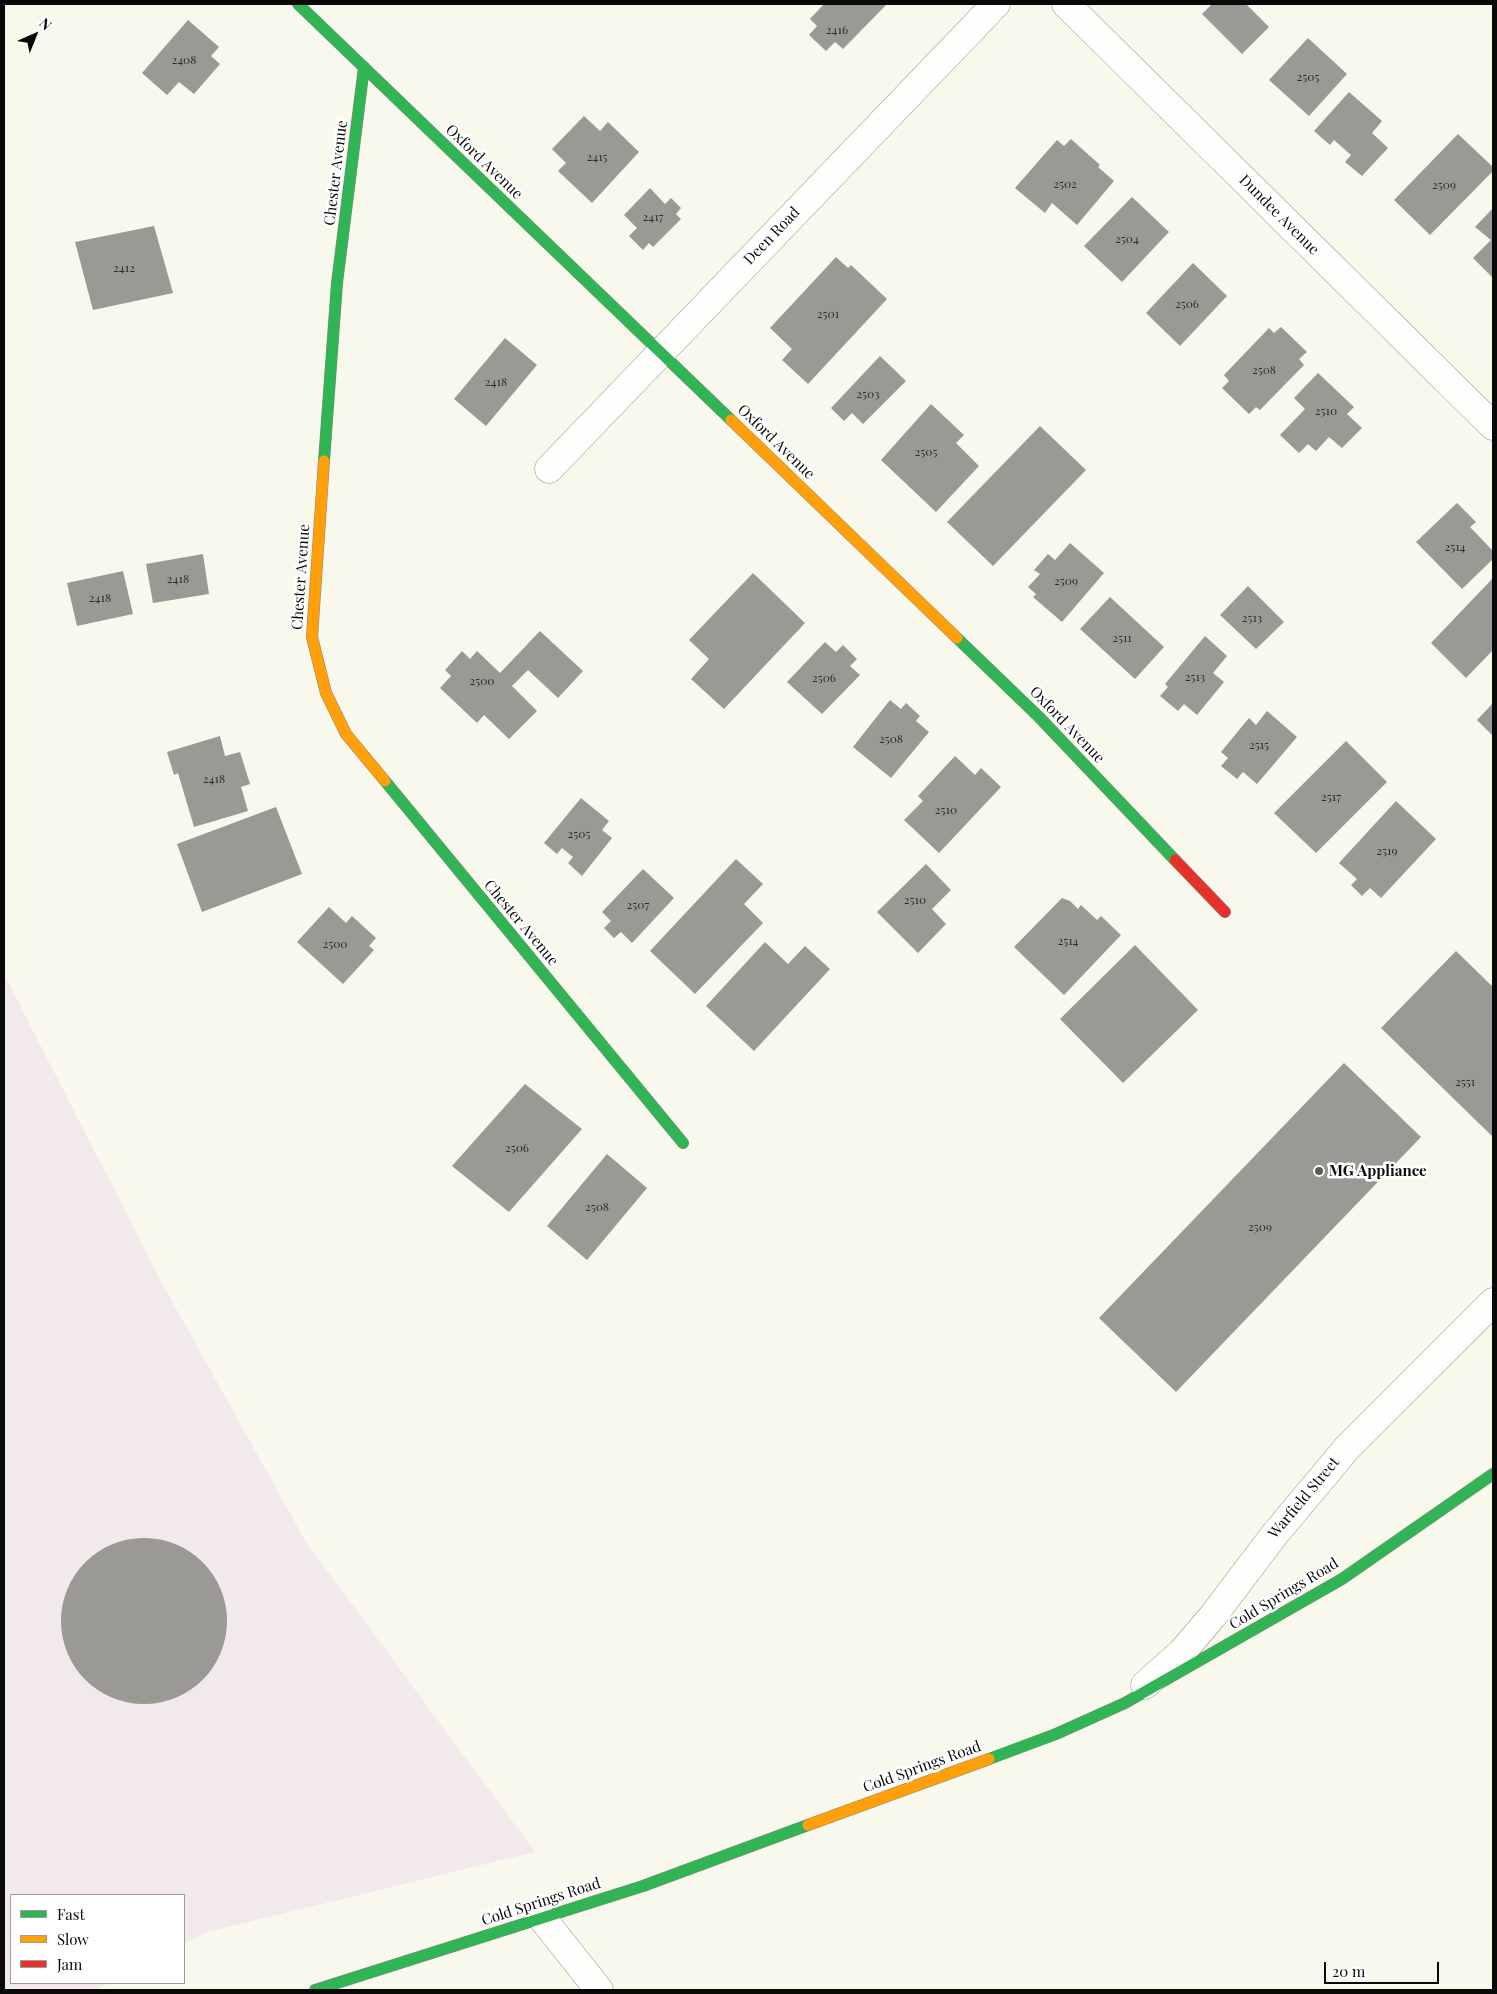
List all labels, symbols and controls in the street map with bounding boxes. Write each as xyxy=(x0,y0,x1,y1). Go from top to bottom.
north arrow xyxy=(10,10,60,60)
text: N xyxy=(36,13,56,34)
house number: 2416 xyxy=(826,23,848,37)
house number: 2408 xyxy=(171,53,197,67)
house number: 2505 xyxy=(1297,70,1319,84)
street label: Chester Avenue xyxy=(321,119,351,227)
street label: Oxford Avenue xyxy=(442,121,526,203)
house number: 2415 xyxy=(587,150,607,164)
street label: Dundee Avenue xyxy=(1235,171,1323,259)
house number: 2502 xyxy=(1053,177,1077,191)
house number: 2509 xyxy=(1432,178,1456,192)
street label: Deen Road xyxy=(740,204,804,268)
house number: 2417 xyxy=(643,210,663,224)
house number: 2504 xyxy=(1115,232,1139,246)
house number: 2412 xyxy=(113,261,135,275)
house number: 2506 xyxy=(1175,297,1199,311)
house number: 2501 xyxy=(817,307,839,321)
house number: 2508 xyxy=(1252,363,1276,377)
house number: 2418 xyxy=(485,375,507,389)
house number: 2503 xyxy=(856,387,880,401)
street label: Oxford Avenue xyxy=(734,401,818,483)
house number: 2510 xyxy=(1315,404,1337,418)
house number: 2505 xyxy=(915,445,937,459)
street label: Chester Avenue xyxy=(288,523,314,631)
house number: 2514 xyxy=(1444,540,1466,554)
house number: 2418 xyxy=(167,572,189,586)
house number: 2509 xyxy=(1054,574,1078,588)
house number: 2418 xyxy=(89,591,111,605)
house number: 2513 xyxy=(1242,611,1262,625)
house number: 2511 xyxy=(1112,631,1132,645)
house number: 2513 xyxy=(1185,670,1205,684)
house number: 2506 xyxy=(812,671,836,685)
house number: 2500 xyxy=(469,674,495,688)
street label: Oxford Avenue xyxy=(1026,683,1108,767)
house number: 2508 xyxy=(879,732,903,746)
house number: 2515 xyxy=(1249,738,1269,752)
house number: 2418 xyxy=(203,772,225,786)
house number: 2517 xyxy=(1321,790,1341,804)
house number: 2510 xyxy=(935,803,957,817)
house number: 2505 xyxy=(568,827,590,841)
house number: 2519 xyxy=(1376,844,1398,858)
street label: Chester Avenue xyxy=(480,877,562,969)
house number: 2510 xyxy=(904,893,926,907)
house number: 2507 xyxy=(627,898,649,912)
house number: 2514 xyxy=(1057,934,1079,948)
house number: 2500 xyxy=(322,937,348,951)
house number: 2551 xyxy=(1455,1075,1475,1089)
house number: 2506 xyxy=(505,1141,529,1155)
place label: MG Appliance xyxy=(1329,1162,1427,1180)
marker: MG Appliance xyxy=(1313,1165,1325,1177)
house number: 2508 xyxy=(585,1200,609,1214)
house number: 2509 xyxy=(1248,1220,1272,1234)
street label: Warfield Street xyxy=(1265,1454,1343,1542)
street label: Cold Springs Road xyxy=(1226,1554,1342,1634)
street label: Cold Springs Road xyxy=(861,1737,983,1797)
street label: Cold Springs Road xyxy=(479,1874,603,1930)
legend xyxy=(10,1894,185,1984)
text: Fast xyxy=(57,1904,85,1924)
text: Slow xyxy=(57,1929,89,1949)
scale bar xyxy=(1327,1952,1442,1984)
text: Jam xyxy=(57,1954,82,1974)
text: 20 m xyxy=(1332,1961,1365,1981)

